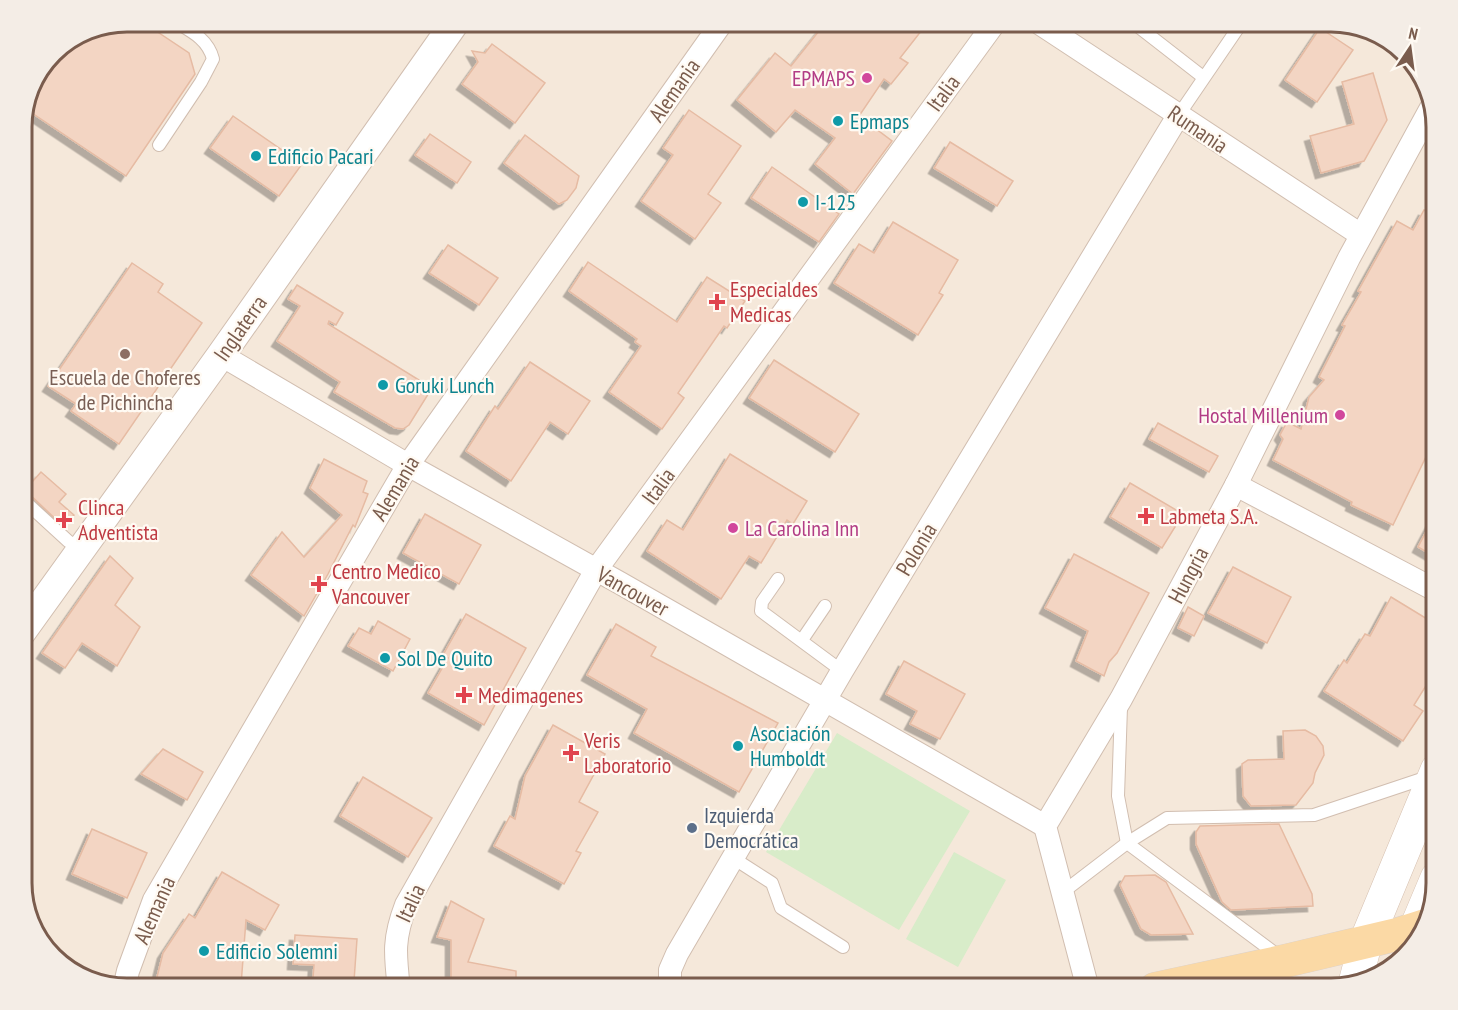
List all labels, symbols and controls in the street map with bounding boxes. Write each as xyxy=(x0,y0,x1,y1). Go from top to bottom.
north arrow xyxy=(1380,18,1440,78)
text: N xyxy=(1407,23,1420,44)
street label: Alemania xyxy=(642,53,706,127)
place label: EPMAPS xyxy=(792,64,855,92)
street label: Italia xyxy=(920,69,966,117)
marker: EPMAPS xyxy=(860,71,874,85)
street label: Rumania xyxy=(1163,99,1233,159)
place label: Epmaps xyxy=(850,107,909,135)
marker: Epmaps xyxy=(831,114,845,128)
place label: Edificio Pacari xyxy=(268,142,374,170)
marker: Edificio Pacari xyxy=(249,149,263,163)
place label: I-125 xyxy=(815,188,856,216)
marker: I-125 xyxy=(796,195,810,209)
place label: Especialdes Medicas xyxy=(730,275,818,328)
street label: Inglaterra xyxy=(207,290,273,366)
marker: Especialdes Medicas xyxy=(708,293,726,311)
marker: Escuela de Choferes de Pichincha xyxy=(118,347,132,361)
place label: Escuela de Choferes de Pichincha xyxy=(49,363,201,416)
place label: Goruki Lunch xyxy=(395,371,494,399)
marker: Goruki Lunch xyxy=(376,378,390,392)
place label: Hostal Millenium xyxy=(1198,401,1328,429)
marker: Hostal Millenium xyxy=(1333,408,1347,422)
street label: Alemania xyxy=(365,450,425,526)
street label: Italia xyxy=(635,462,681,510)
place label: Clinca Adventista xyxy=(78,493,158,546)
place label: Labmeta S.A. xyxy=(1160,502,1258,530)
marker: Labmeta S.A. xyxy=(1137,507,1155,525)
marker: Clinca Adventista xyxy=(55,511,73,529)
place label: La Carolina Inn xyxy=(745,514,859,542)
street label: Polonia xyxy=(889,518,943,580)
marker: La Carolina Inn xyxy=(726,521,740,535)
street label: Hungria xyxy=(1162,542,1214,608)
place label: Centro Medico Vancouver xyxy=(331,557,441,610)
street label: Vancouver xyxy=(591,559,674,622)
marker: Centro Medico Vancouver xyxy=(310,575,328,593)
place label: Sol De Quito xyxy=(397,644,493,672)
marker: Sol De Quito xyxy=(378,651,392,665)
place label: Medimagenes xyxy=(478,681,583,709)
marker: Medimagenes xyxy=(455,686,473,704)
place label: Asociación Humboldt xyxy=(750,719,831,772)
place label: Veris Laboratorio xyxy=(583,726,671,779)
marker: Asociación Humboldt xyxy=(731,739,745,753)
marker: Veris Laboratorio xyxy=(562,744,580,762)
place label: Izquierda Democrática xyxy=(704,801,799,854)
marker: Izquierda Democrática xyxy=(685,821,699,835)
street label: Alemania xyxy=(127,872,181,948)
street label: Italia xyxy=(389,880,431,926)
place label: Edificio Solemni xyxy=(216,937,338,965)
marker: Edificio Solemni xyxy=(197,944,211,958)

